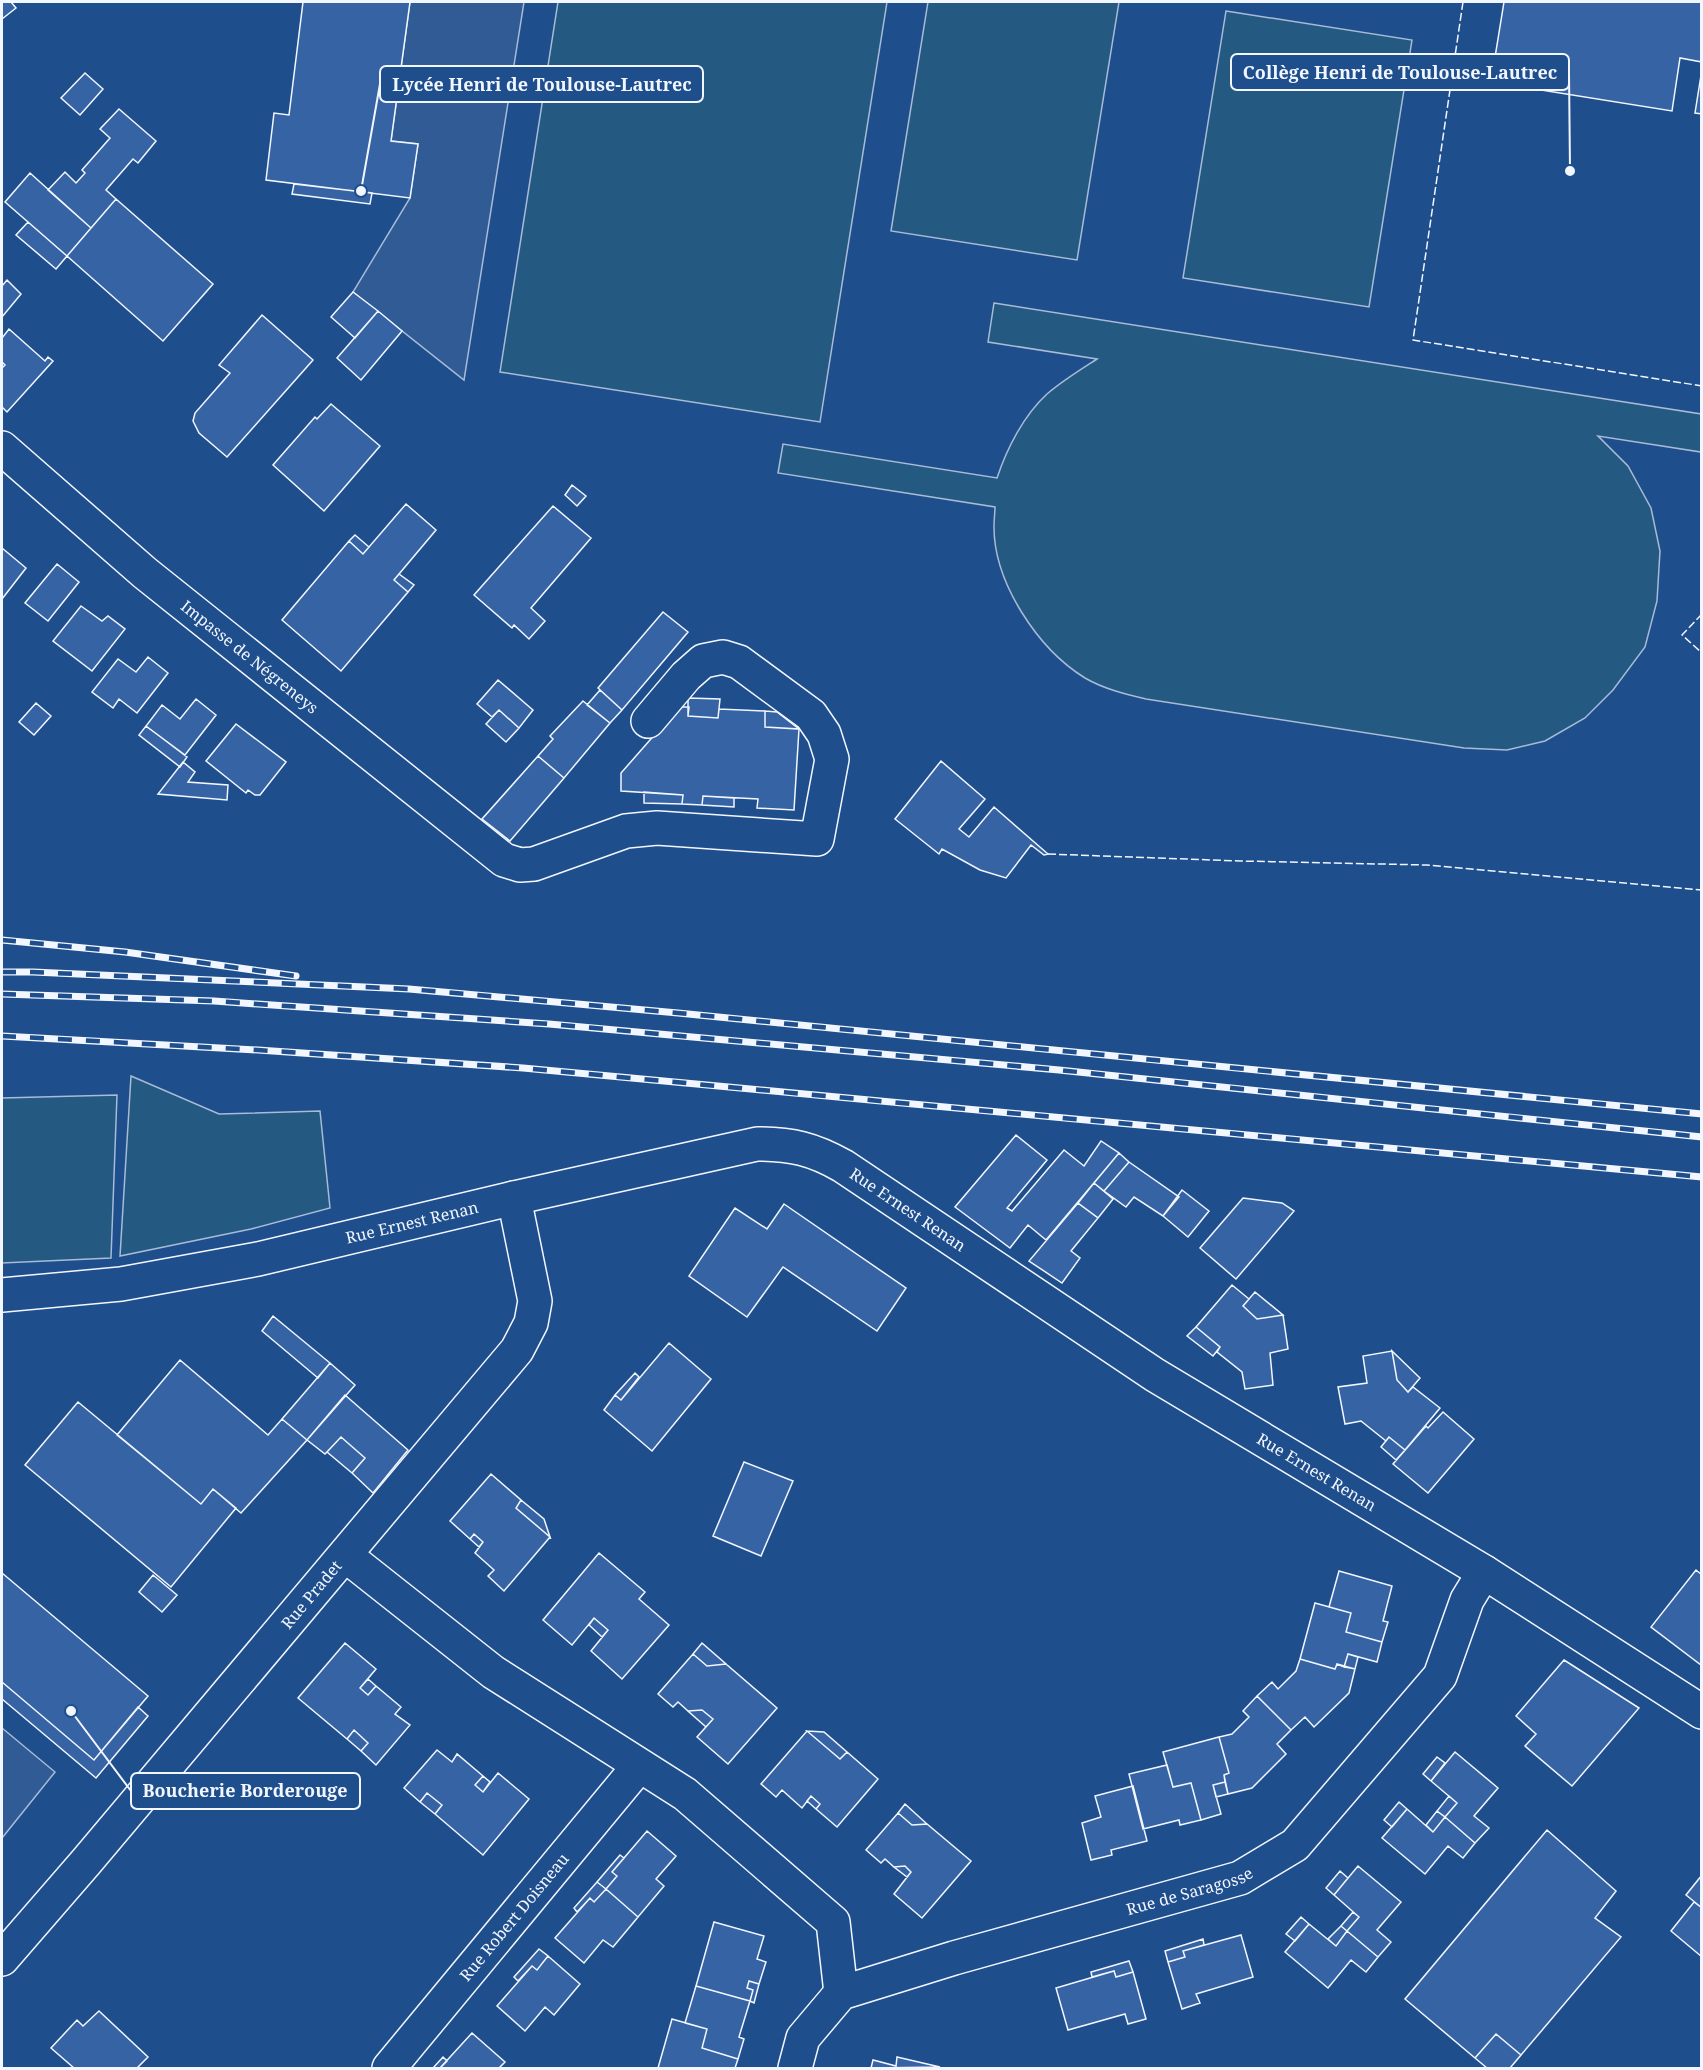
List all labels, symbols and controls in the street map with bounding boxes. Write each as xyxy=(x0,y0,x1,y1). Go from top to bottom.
callout: Collège Henri de Toulouse-Lautrec xyxy=(1231,54,1569,90)
text: Collège Henri de Toulouse-Lautrec xyxy=(1243,60,1557,84)
callout: Lycée Henri de Toulouse-Lautrec xyxy=(380,66,703,102)
text: Lycée Henri de Toulouse-Lautrec xyxy=(392,72,692,96)
street label: Impasse de Négreneys xyxy=(176,595,323,718)
street label: Rue Ernest Renan xyxy=(845,1163,970,1256)
street label: Rue Ernest Renan xyxy=(343,1196,480,1249)
street label: Rue Ernest Renan xyxy=(1253,1428,1381,1516)
street label: Rue Pradet xyxy=(276,1555,347,1633)
callout: Boucherie Borderouge xyxy=(131,1773,360,1809)
text: Boucherie Borderouge xyxy=(142,1778,348,1802)
street label: Rue Robert Doisneau xyxy=(454,1848,574,1986)
street label: Rue de Saragosse xyxy=(1124,1862,1257,1920)

